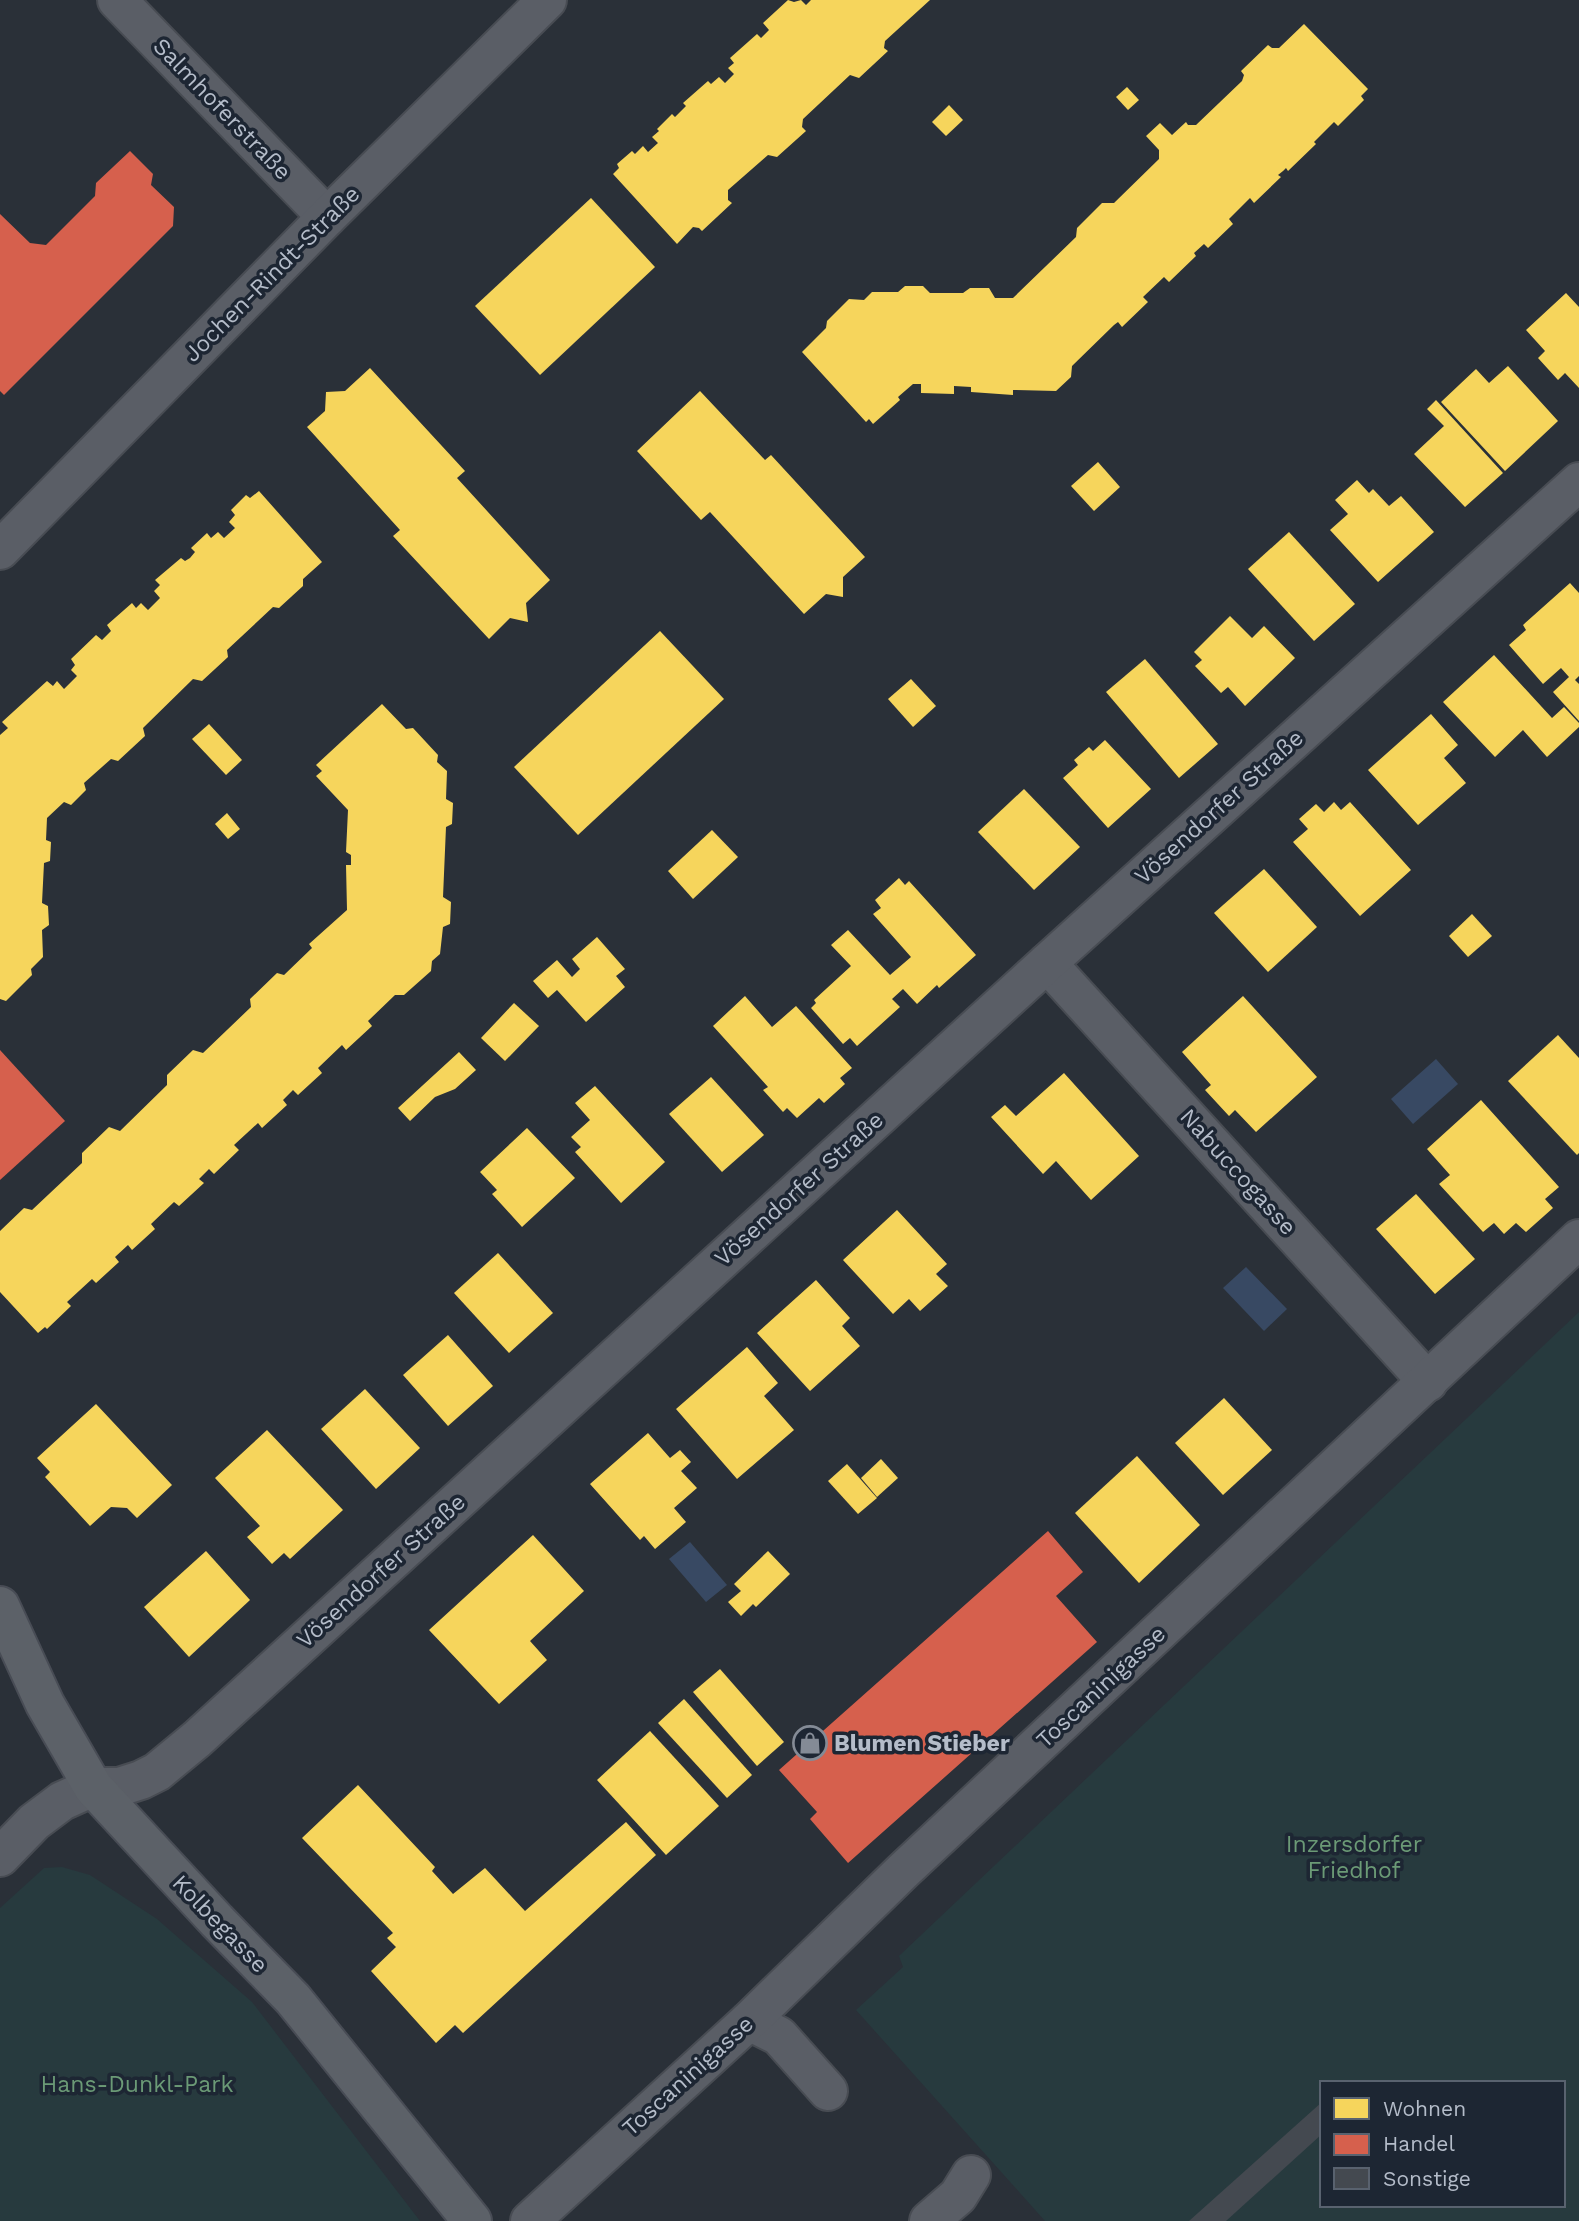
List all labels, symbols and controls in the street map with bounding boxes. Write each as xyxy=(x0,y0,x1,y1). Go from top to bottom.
street label: Salmhoferstraße xyxy=(148,33,296,185)
street label: Jochen-Rindt-Straße xyxy=(179,181,365,367)
street label: Vösendorfer Straße xyxy=(1129,724,1309,890)
street label: Nabuccogasse xyxy=(1174,1103,1302,1241)
street label: Vösendorfer Straße xyxy=(709,1106,889,1272)
street label: Vösendorfer Straße xyxy=(291,1488,471,1654)
street label: Toscaninigasse xyxy=(1031,1620,1171,1754)
shop icon: Blumen Stieber xyxy=(791,1724,829,1762)
place label: Blumen Stieber xyxy=(834,1730,1010,1757)
park label: Inzersdorfer Friedhof xyxy=(1286,1831,1422,1884)
street label: Kolbegasse xyxy=(167,1870,273,1978)
street label: Toscaninigasse xyxy=(617,2010,759,2142)
park label: Hans-Dunkl-Park xyxy=(40,2071,234,2098)
legend xyxy=(1320,2081,1565,2207)
text: Wohnen xyxy=(1383,2096,1466,2121)
text: Handel xyxy=(1383,2131,1455,2156)
text: Sonstige xyxy=(1383,2166,1471,2191)

